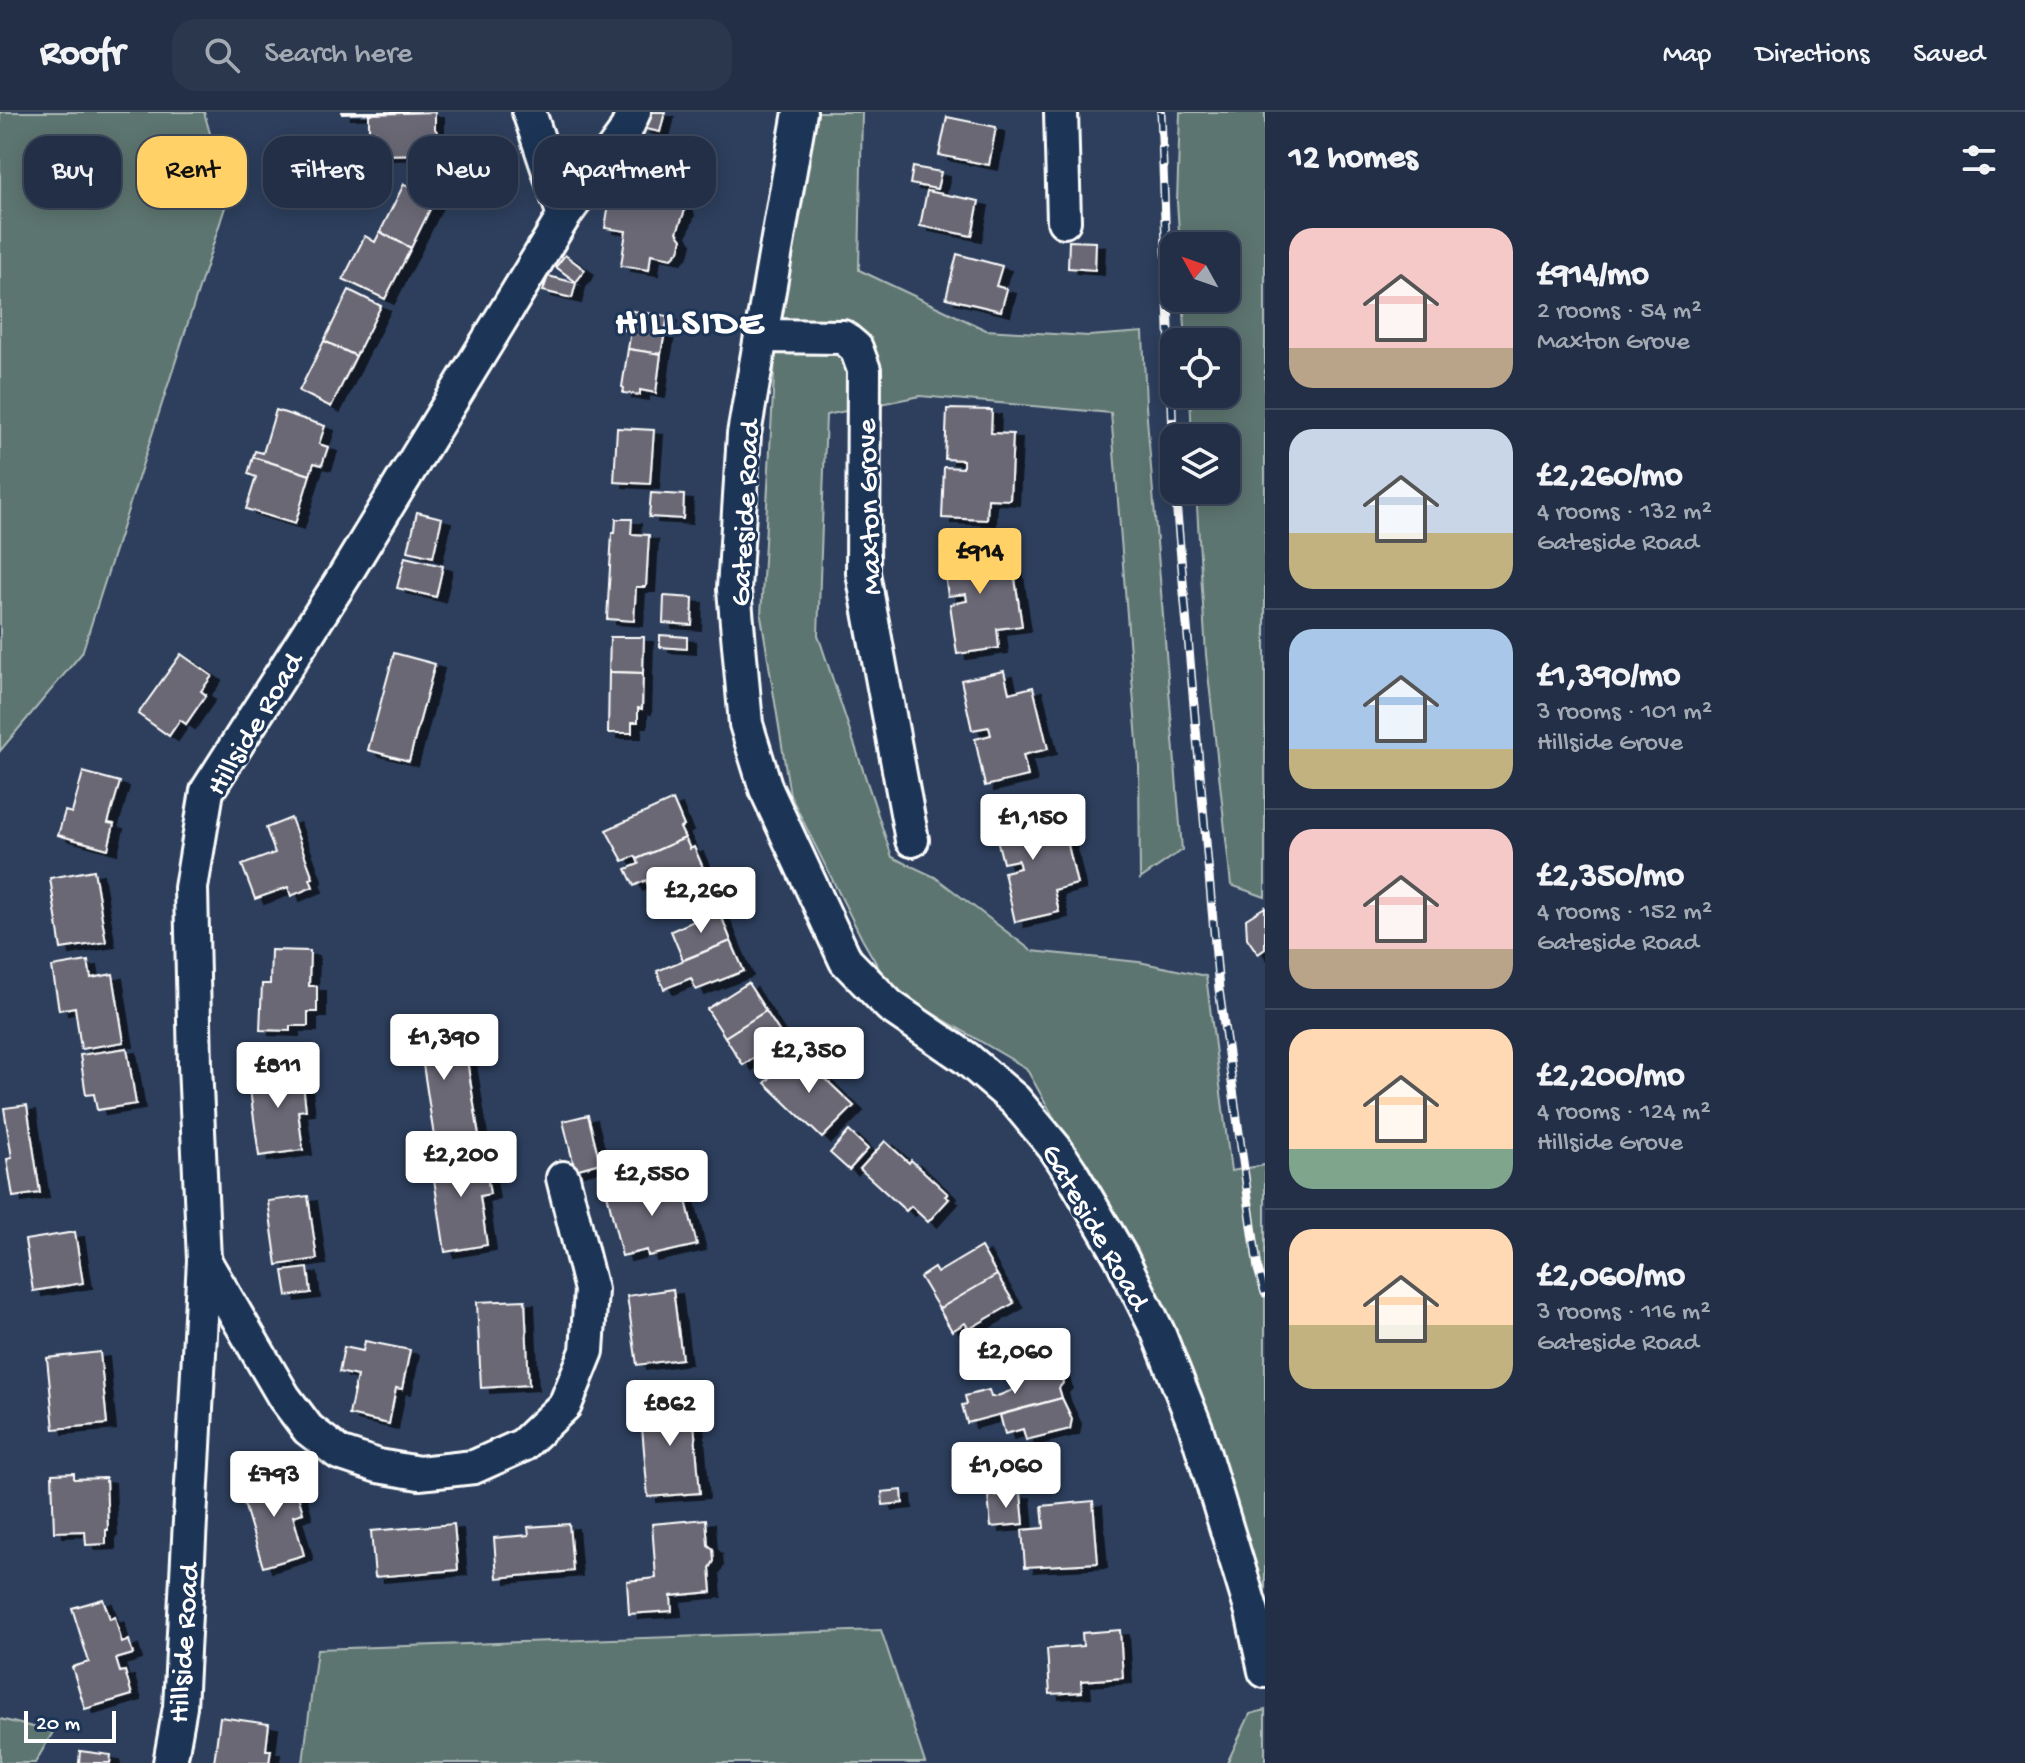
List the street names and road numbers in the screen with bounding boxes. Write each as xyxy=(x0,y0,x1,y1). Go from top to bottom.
street label: Gateside Road xyxy=(725,417,770,607)
street label: Maxton Grove xyxy=(851,418,892,596)
street label: Hillside Road xyxy=(201,646,314,803)
street label: Gateside Road xyxy=(1031,1139,1156,1320)
street label: Hillside Road xyxy=(163,1560,210,1724)

